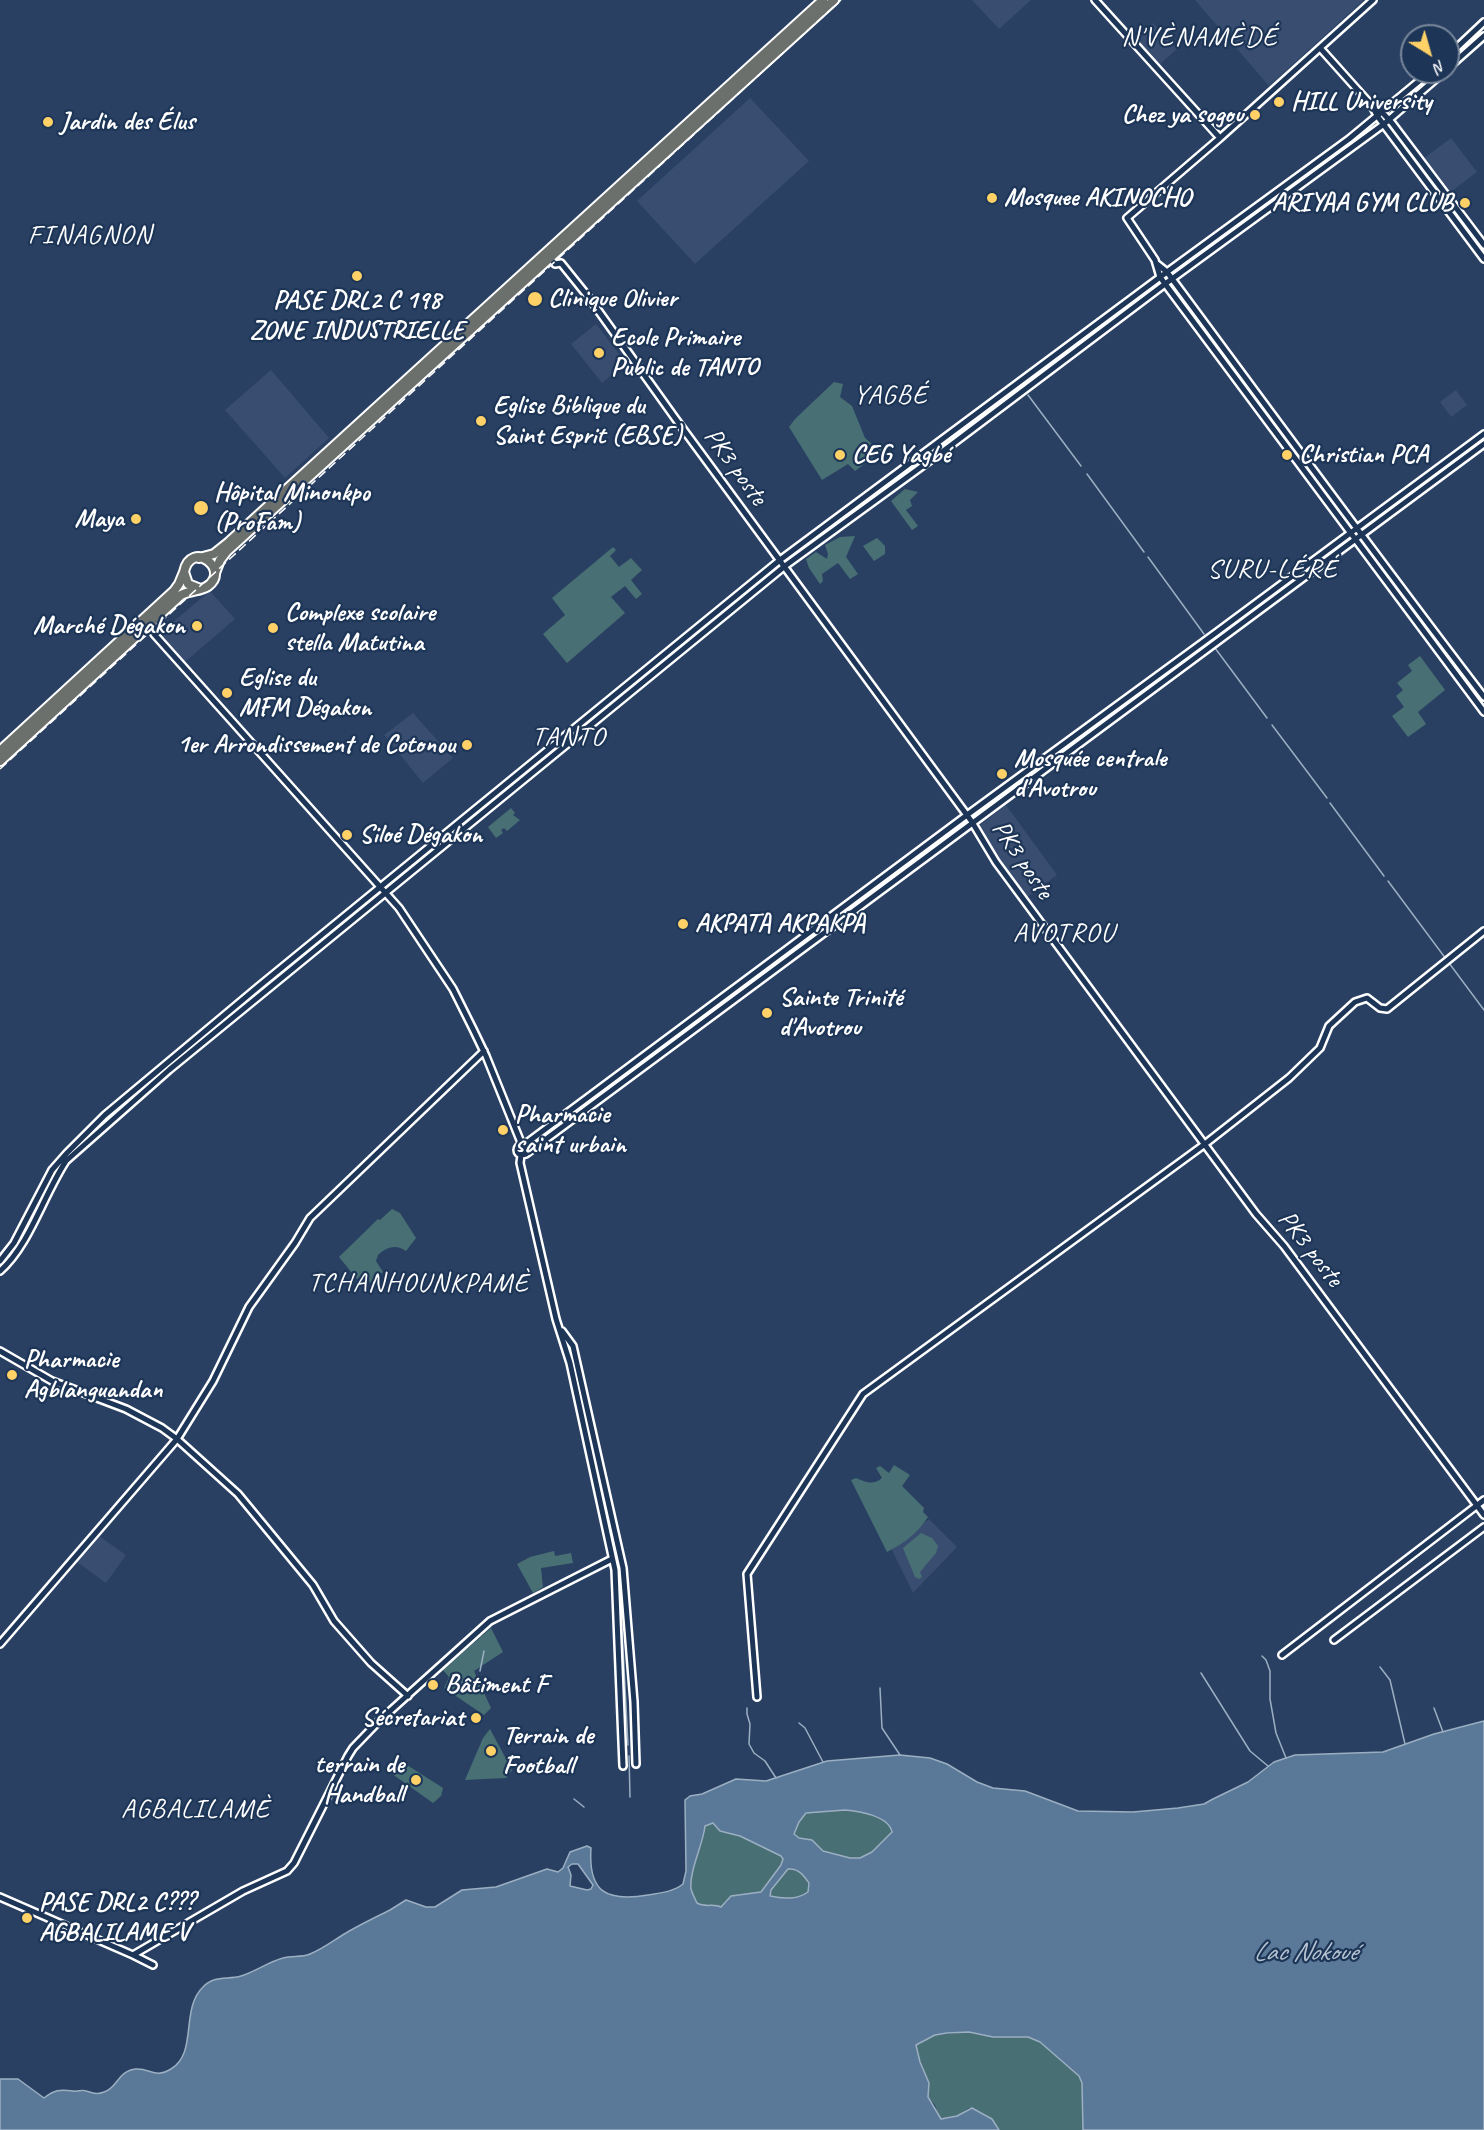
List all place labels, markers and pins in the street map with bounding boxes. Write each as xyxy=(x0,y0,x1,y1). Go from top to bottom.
place label: HILL University xyxy=(1291,86,1432,118)
marker: HILL University xyxy=(1272,95,1286,109)
place label: Chez ya sogou xyxy=(1122,99,1243,131)
place label: Jardin des Élus xyxy=(60,106,195,138)
marker: Chez ya sogou xyxy=(1248,108,1262,122)
marker: Jardin des Élus xyxy=(41,115,55,129)
place label: Mosquee AKINOCHO xyxy=(1004,182,1191,214)
place label: ARIYAA GYM CLUB xyxy=(1272,187,1453,219)
marker: Mosquee AKINOCHO xyxy=(985,191,999,205)
marker: ARIYAA GYM CLUB xyxy=(1458,196,1472,210)
marker: PASE DRL2 C 198 ZONE INDUSTRIELLE xyxy=(350,269,364,283)
place label: Clinique Olivier xyxy=(548,283,677,315)
place label: PASE DRL2 C 198 ZONE INDUSTRIELLE xyxy=(250,285,464,346)
marker: Clinique Olivier xyxy=(526,290,544,308)
place label: Ecole Primaire Public de TANTO xyxy=(611,322,758,384)
marker: Ecole Primaire Public de TANTO xyxy=(592,346,606,360)
place label: Eglise Biblique du Saint Esprit (EBSE) xyxy=(493,390,682,452)
marker: Eglise Biblique du Saint Esprit (EBSE) xyxy=(474,414,488,428)
place label: CEG Yagbé xyxy=(852,439,950,471)
place label: Christian PCA xyxy=(1299,439,1428,471)
marker: CEG Yagbé xyxy=(833,448,847,462)
marker: Christian PCA xyxy=(1280,448,1294,462)
place label: Hôpital Minonkpo (ProFam) xyxy=(214,477,370,538)
marker: Hôpital Minonkpo (ProFam) xyxy=(192,499,210,517)
place label: Maya xyxy=(74,503,124,535)
marker: Maya xyxy=(129,512,143,526)
place label: Complexe scolaire stella Matutina xyxy=(285,597,435,658)
place label: Marché Dégakon xyxy=(33,610,185,642)
marker: Marché Dégakon xyxy=(190,619,204,633)
marker: Complexe scolaire stella Matutina xyxy=(266,621,280,635)
place label: Eglise du MFM Dégakon xyxy=(239,662,371,724)
marker: Eglise du MFM Dégakon xyxy=(220,686,234,700)
place label: 1er Arrondissement de Cotonou xyxy=(177,729,455,761)
marker: 1er Arrondissement de Cotonou xyxy=(460,738,474,752)
place label: Mosquée centrale d'Avotrou xyxy=(1014,743,1166,804)
marker: Mosquée centrale d'Avotrou xyxy=(995,767,1009,781)
place label: Siloé Dégakon xyxy=(359,819,482,851)
marker: Siloé Dégakon xyxy=(340,828,354,842)
place label: AKPATA AKPAKPA xyxy=(695,908,865,940)
marker: AKPATA AKPAKPA xyxy=(676,917,690,931)
place label: Sainte Trinité d'Avotrou xyxy=(779,982,902,1044)
marker: Sainte Trinité d'Avotrou xyxy=(760,1006,774,1020)
place label: Pharmacie saint urbain xyxy=(515,1099,626,1160)
marker: Pharmacie saint urbain xyxy=(496,1123,510,1137)
place label: Pharmacie Agblanguandan xyxy=(24,1344,162,1406)
marker: Pharmacie Agblanguandan xyxy=(5,1368,19,1382)
place label: Bâtiment F xyxy=(445,1669,547,1701)
marker: Bâtiment F xyxy=(426,1678,440,1692)
place label: Sécretariat xyxy=(361,1702,464,1734)
marker: Sécretariat xyxy=(469,1711,483,1725)
place label: Terrain de Football xyxy=(503,1720,593,1781)
marker: Terrain de Football xyxy=(484,1744,498,1758)
place label: terrain de Handball xyxy=(315,1749,404,1810)
marker: terrain de Handball xyxy=(409,1773,423,1787)
place label: PASE DRL2 C??? AGBALILAME V xyxy=(39,1887,194,1948)
marker: PASE DRL2 C??? AGBALILAME V xyxy=(20,1911,34,1925)

